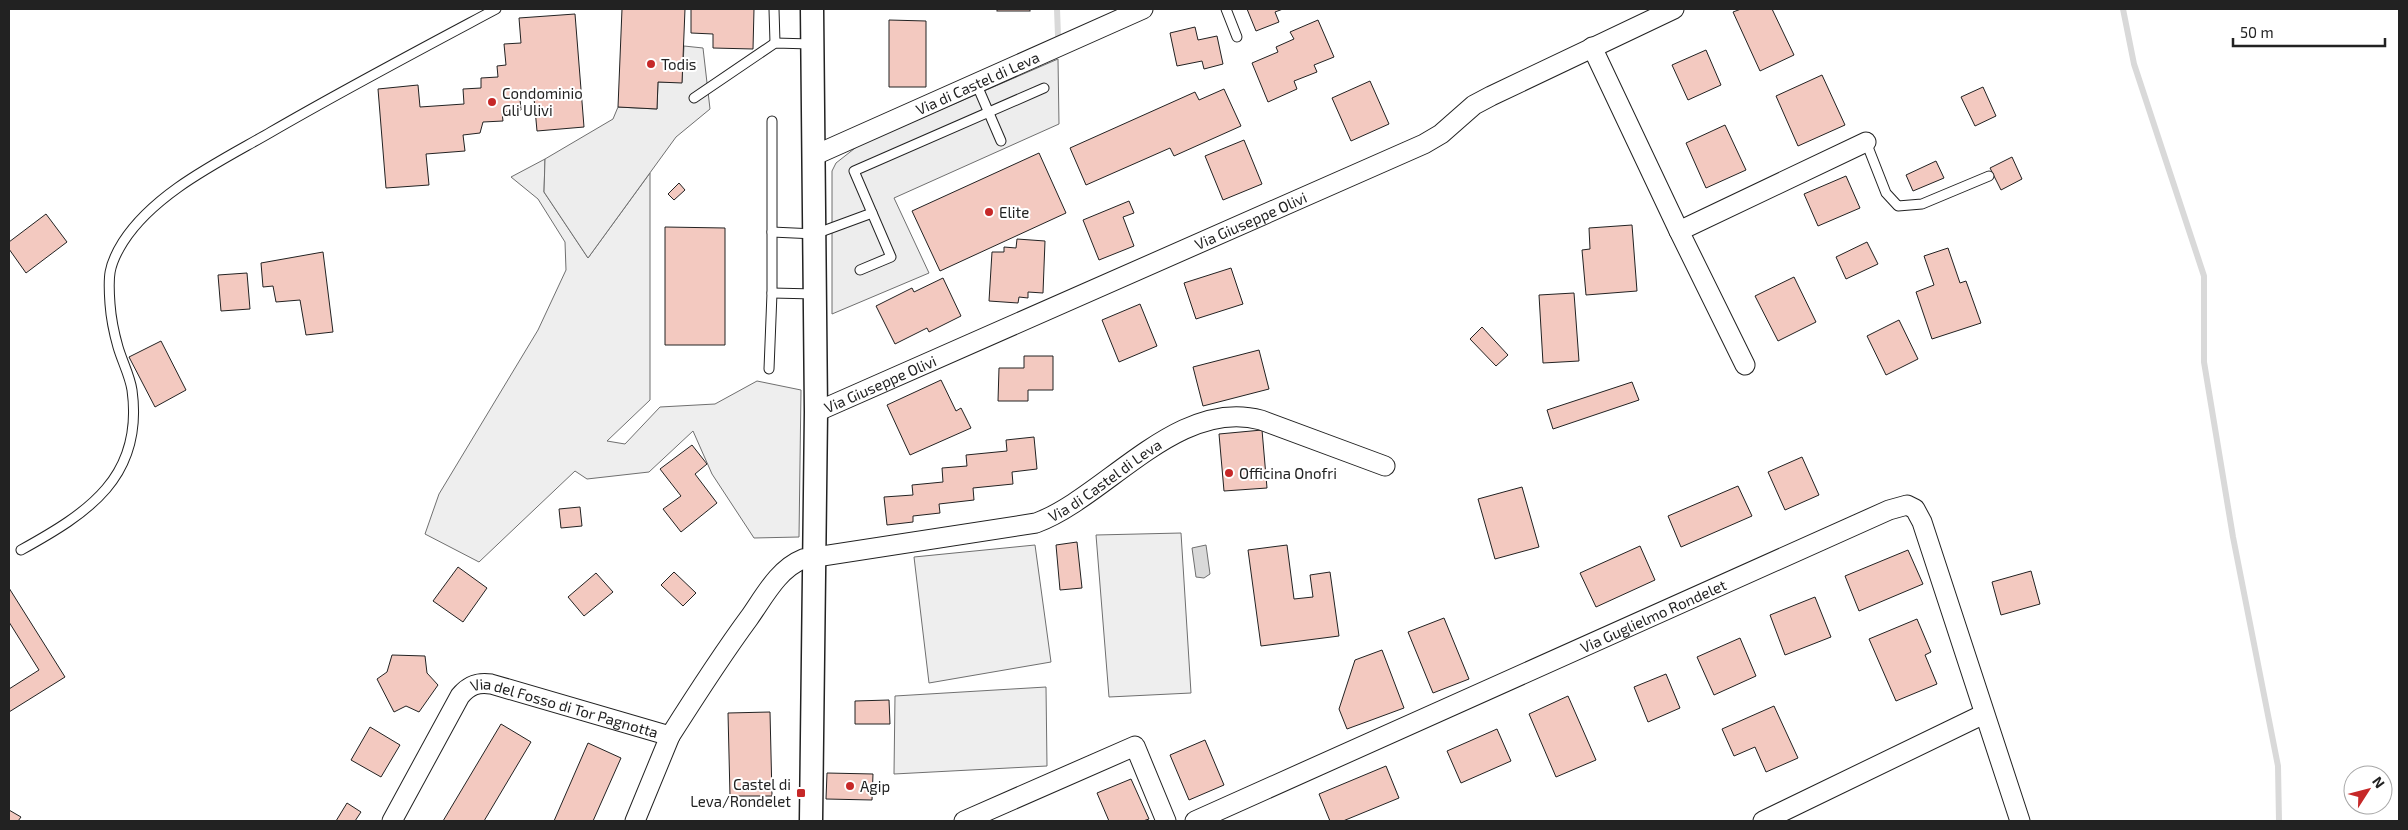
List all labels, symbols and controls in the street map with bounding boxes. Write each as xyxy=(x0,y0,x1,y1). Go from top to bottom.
scale bar xyxy=(2233,15,2386,47)
text: 50 m xyxy=(2240,23,2274,41)
street label: Via di Castel di Leva xyxy=(913,47,1042,118)
place label: Todis xyxy=(661,55,697,73)
marker: Todis xyxy=(645,58,657,70)
place label: Condominio Gli Ulivi xyxy=(502,84,583,119)
marker: Condominio Gli Ulivi xyxy=(486,96,498,108)
street label: Via Giuseppe Olivi xyxy=(1192,188,1309,253)
place label: Elite xyxy=(999,203,1029,221)
marker: Elite xyxy=(983,206,995,218)
street label: Via Giuseppe Olivi xyxy=(821,351,939,416)
street label: Via di Castel di Leva xyxy=(1045,435,1165,525)
place label: Officina Onofri xyxy=(1239,464,1337,482)
marker: Officina Onofri xyxy=(1223,467,1235,479)
street label: Via Guglielmo Rondelet xyxy=(1577,575,1729,656)
street label: Via del Fosso di Tor Pagnotta xyxy=(468,674,660,741)
north arrow xyxy=(2343,765,2393,815)
text: N xyxy=(2369,773,2389,791)
place label: Castel di Leva/Rondelet xyxy=(690,775,791,810)
place label: Agip xyxy=(860,777,890,795)
marker: Agip xyxy=(844,780,856,792)
marker: Castel di Leva/Rondelet xyxy=(795,787,807,799)

